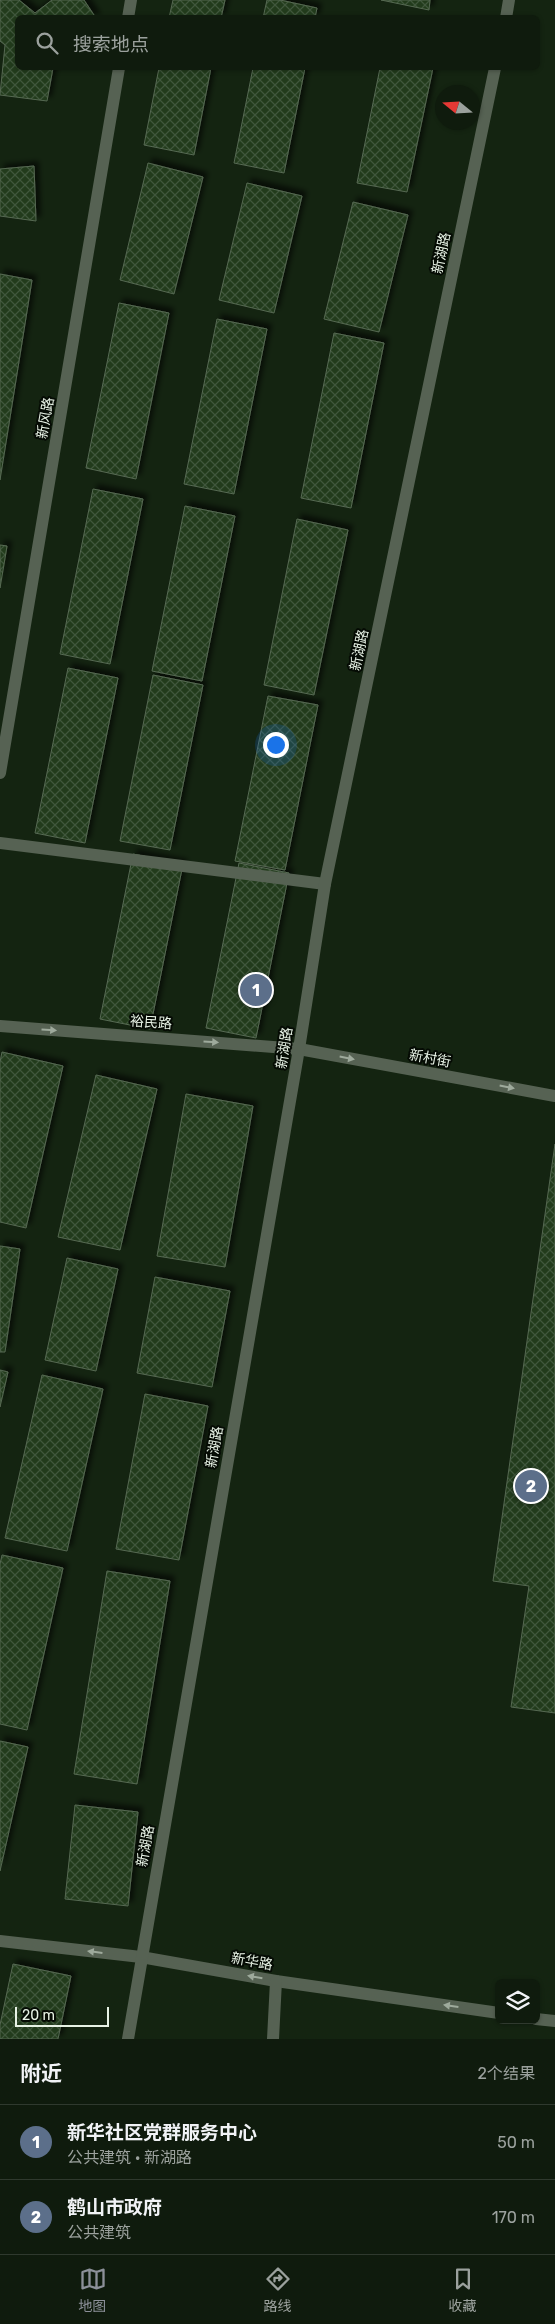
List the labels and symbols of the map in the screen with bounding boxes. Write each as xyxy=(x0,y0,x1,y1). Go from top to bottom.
north arrow xyxy=(435,85,480,130)
street label: 新湖路 xyxy=(429,231,454,275)
street label: 新风路 xyxy=(33,396,58,440)
street label: 新湖路 xyxy=(347,628,372,672)
your location xyxy=(263,732,289,758)
pin: 1 xyxy=(240,971,272,1009)
street label: 裕民路 xyxy=(129,1013,173,1032)
one-way arrow xyxy=(41,1026,57,1034)
street label: 新湖路 xyxy=(273,1026,296,1070)
one-way arrow xyxy=(203,1038,219,1046)
street label: 新村街 xyxy=(408,1046,452,1071)
one-way arrow xyxy=(339,1054,355,1062)
one-way arrow xyxy=(499,1084,515,1092)
street label: 新湖路 xyxy=(202,1425,227,1469)
pin: 2 xyxy=(515,1467,547,1505)
street label: 新湖路 xyxy=(133,1824,158,1868)
one-way arrow xyxy=(86,1948,102,1956)
street label: 新华路 xyxy=(230,1949,274,1974)
one-way arrow xyxy=(247,1973,263,1981)
one-way arrow xyxy=(442,2002,458,2010)
scale bar xyxy=(15,2004,109,2027)

